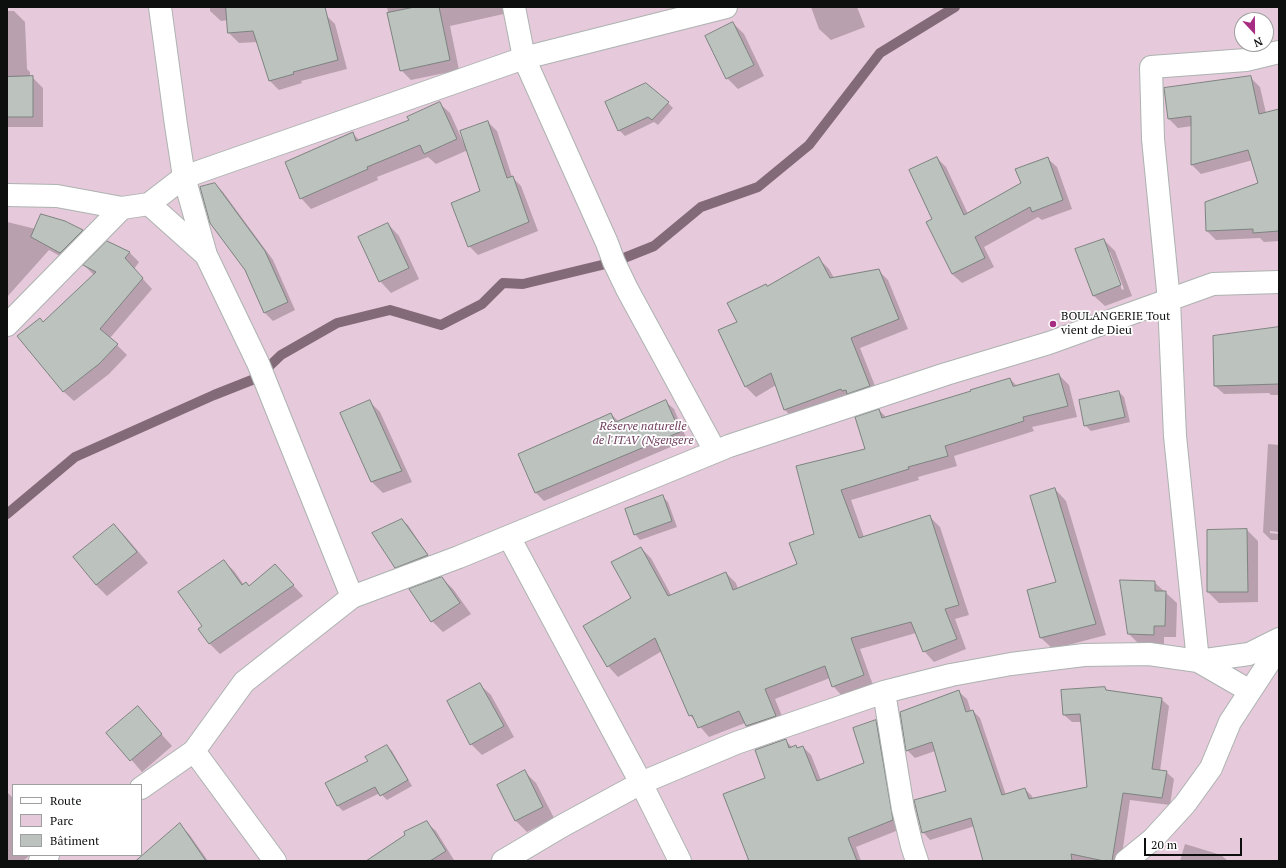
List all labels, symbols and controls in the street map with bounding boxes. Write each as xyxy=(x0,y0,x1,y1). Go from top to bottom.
north arrow xyxy=(1234,12,1274,52)
text: N xyxy=(1252,34,1265,50)
place label: BOULANGERIE Tout vient de Dieu xyxy=(1061,310,1171,338)
marker: BOULANGERIE Tout vient de Dieu xyxy=(1048,319,1058,329)
park label: Réserve naturelle de l'ITAV (Ngengere xyxy=(592,420,694,448)
legend xyxy=(12,784,142,856)
text: Route xyxy=(50,793,81,808)
text: Parc xyxy=(50,813,73,828)
scale bar xyxy=(1146,830,1244,856)
text: Bâtiment xyxy=(50,833,99,848)
text: 20 m xyxy=(1151,837,1177,852)

